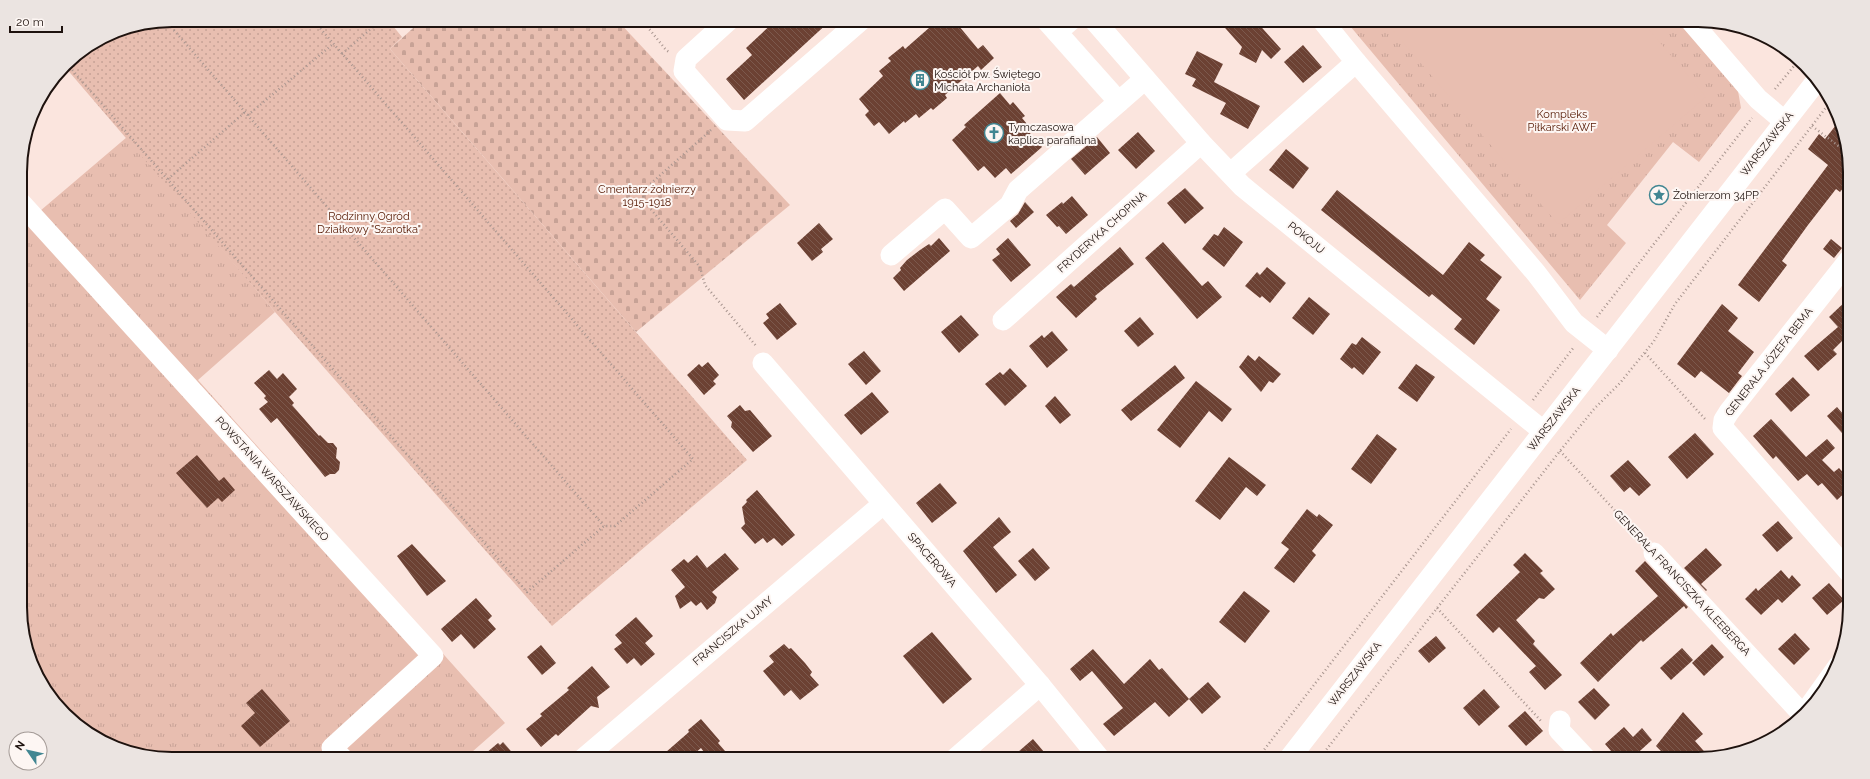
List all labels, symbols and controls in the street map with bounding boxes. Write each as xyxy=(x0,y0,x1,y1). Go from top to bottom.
scale bar xyxy=(10,8,62,34)
text: 20 m xyxy=(16,15,44,29)
place label: Kościół pw. Świętego Michała Archanioła xyxy=(934,67,1041,94)
building icon: Kościół pw. Świętego Michała Archanioła xyxy=(909,69,931,91)
park label: Kompleks Piłkarski AWF xyxy=(1528,108,1597,134)
street label: WARSZAWSKA xyxy=(1738,109,1797,179)
place label: Tymczasowa kaplica parafialna xyxy=(1008,121,1096,147)
church icon: Tymczasowa kaplica parafialna xyxy=(983,122,1005,144)
park label: Cmentarz żołnierzy 1915-1918 xyxy=(598,183,696,209)
place icon: Żołnierzom 34PP xyxy=(1648,184,1670,206)
street label: FRYDERYKA CHOPINA xyxy=(1055,188,1150,275)
place label: Żołnierzom 34PP xyxy=(1673,189,1759,202)
park label: Rodzinny Ogród Działkowy "Szarotka" xyxy=(317,210,421,236)
street label: POKOJU xyxy=(1285,219,1327,257)
street label: GENERAŁA JÓZEFA BEMA xyxy=(1722,304,1816,419)
street label: WARSZAWSKA xyxy=(1525,384,1584,454)
street label: POWSTANIA WARSZAWSKIEGO xyxy=(213,414,331,544)
street label: GENERAŁA FRANCISZKA KLEEBERGA xyxy=(1611,507,1753,659)
street label: SPACEROWA xyxy=(905,530,960,590)
street label: FRANCISZKA UJMY xyxy=(690,594,776,668)
street label: WARSZAWSKA xyxy=(1326,639,1385,709)
north arrow xyxy=(8,731,48,771)
text: N xyxy=(12,739,28,753)

